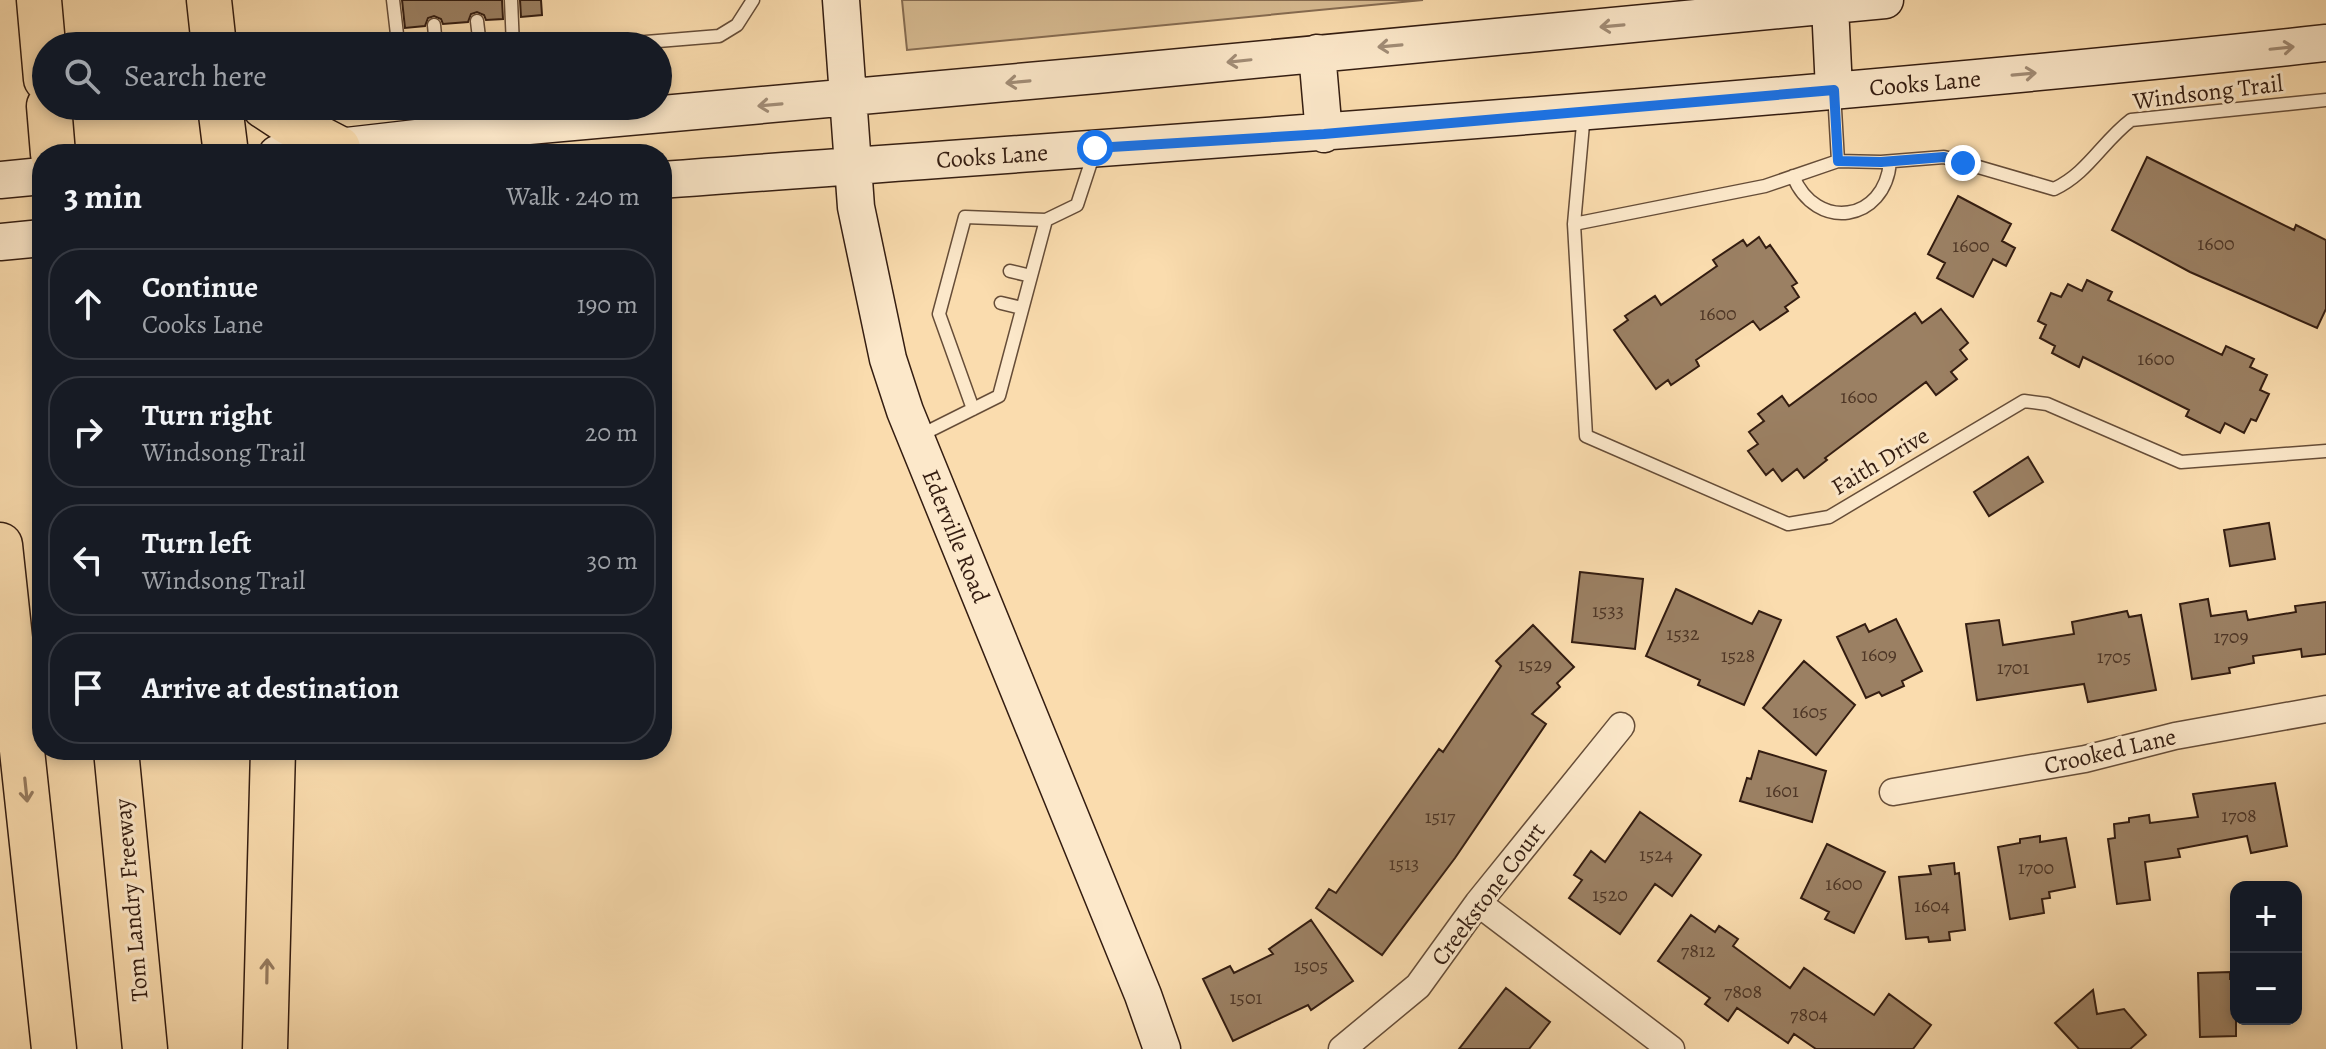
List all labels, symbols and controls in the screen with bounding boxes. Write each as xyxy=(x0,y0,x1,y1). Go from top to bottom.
one-way arrow xyxy=(1600,18,1626,33)
search box xyxy=(32,32,672,120)
one-way arrow xyxy=(1377,39,1404,54)
one-way arrow xyxy=(2268,41,2295,56)
one-way arrow xyxy=(1226,53,1253,68)
icon: search xyxy=(60,54,104,98)
text: Search here xyxy=(124,56,267,96)
street label: Cooks Lane xyxy=(1868,62,1982,104)
one-way arrow xyxy=(2010,66,2037,81)
street label: Windsong Trail xyxy=(2130,67,2285,117)
one-way arrow xyxy=(1006,75,1032,90)
one-way arrow xyxy=(757,97,784,112)
route start xyxy=(1077,130,1113,166)
street label: Cooks Lane xyxy=(935,136,1049,176)
route end xyxy=(1945,145,1981,181)
text: 3 min xyxy=(64,173,142,220)
text: Walk · 240 m xyxy=(506,179,640,214)
house number: 1600 xyxy=(2197,230,2235,257)
house number: 1600 xyxy=(1952,232,1990,259)
text: Continue xyxy=(142,267,258,307)
icon: ahead xyxy=(66,282,110,326)
text: 190 m xyxy=(577,287,638,322)
house number: 1600 xyxy=(1699,300,1737,327)
text: Cooks Lane xyxy=(142,307,263,342)
house number: 1600 xyxy=(2137,345,2175,372)
house number: 1600 xyxy=(1840,383,1878,410)
text: Turn right xyxy=(142,395,272,435)
icon: right xyxy=(66,410,110,454)
text: 20 m xyxy=(585,415,638,450)
street label: Faith Drive xyxy=(1825,419,1935,503)
text: Windsong Trail xyxy=(142,435,305,470)
street label: Ederville Road xyxy=(915,464,997,608)
text: Turn left xyxy=(142,523,251,563)
icon: left xyxy=(66,538,110,582)
text: 30 m xyxy=(587,543,638,578)
text: Windsong Trail xyxy=(142,563,305,598)
house number: 1533 xyxy=(1592,597,1624,624)
house number: 1532 xyxy=(1666,620,1700,647)
house number: 1709 xyxy=(2214,623,2249,650)
house number: 1609 xyxy=(1861,641,1897,668)
house number: 1528 xyxy=(1721,642,1755,669)
house number: 1705 xyxy=(2097,643,2131,670)
house number: 1529 xyxy=(1518,651,1552,678)
house number: 1701 xyxy=(1997,654,2030,681)
icon: arrive xyxy=(66,666,110,710)
text: Arrive at destination xyxy=(142,668,399,708)
house number: 1605 xyxy=(1792,698,1828,725)
street label: Crooked Lane xyxy=(2041,720,2179,782)
one-way arrow xyxy=(19,776,34,803)
house number: 1601 xyxy=(1765,777,1799,804)
street label: Tom Landry Freeway xyxy=(106,797,156,1002)
house number: 1708 xyxy=(2221,802,2257,829)
house number: 1517 xyxy=(1425,803,1456,830)
street label: Creekstone Court xyxy=(1424,816,1552,972)
house number: 1524 xyxy=(1639,841,1673,868)
house number: 1513 xyxy=(1389,850,1419,877)
house number: 1700 xyxy=(2018,854,2054,881)
house number: 1600 xyxy=(1825,870,1863,897)
house number: 1520 xyxy=(1592,881,1628,908)
map controls xyxy=(2230,881,2302,1025)
button: + xyxy=(2230,881,2302,953)
house number: 1604 xyxy=(1914,892,1950,919)
house number: 7812 xyxy=(1681,937,1716,964)
house number: 1505 xyxy=(1294,952,1328,979)
button: − xyxy=(2230,953,2302,1025)
one-way arrow xyxy=(260,958,275,985)
house number: 7808 xyxy=(1724,978,1762,1005)
house number: 1501 xyxy=(1230,984,1263,1011)
house number: 7804 xyxy=(1790,1001,1828,1028)

